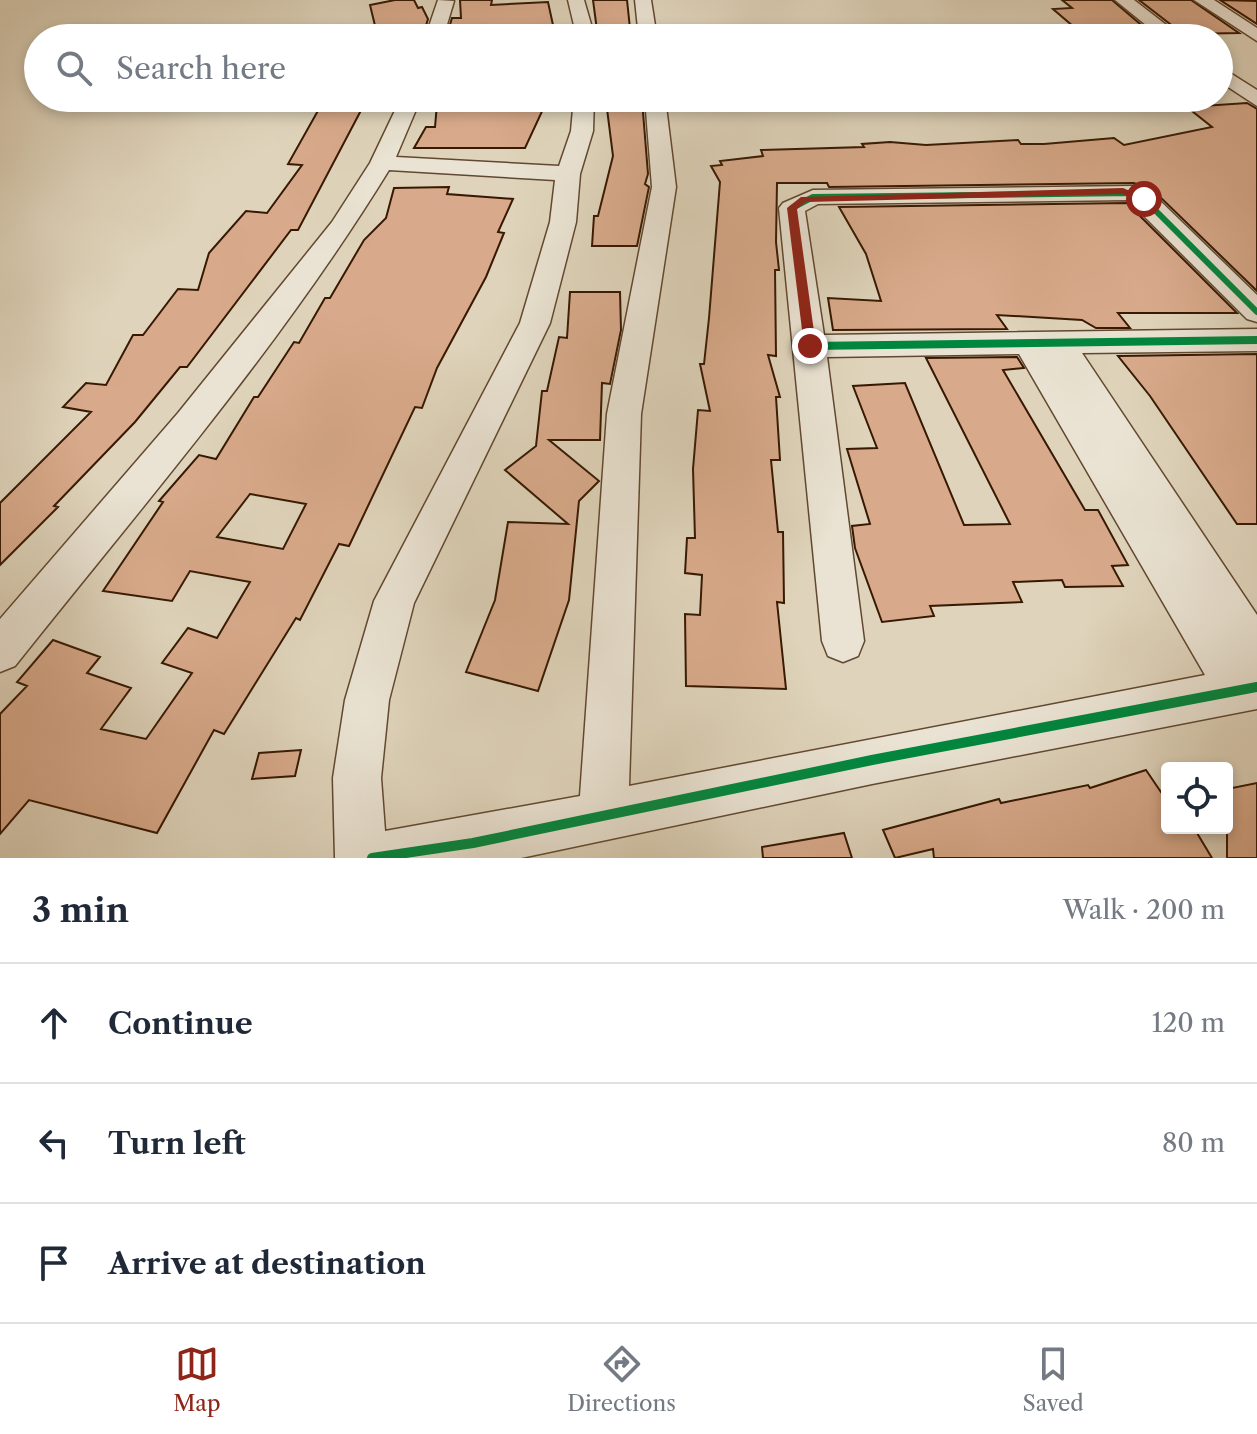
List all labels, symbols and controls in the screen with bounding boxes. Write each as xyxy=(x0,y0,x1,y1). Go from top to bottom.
search box xyxy=(24,24,1233,112)
icon: search xyxy=(52,46,96,90)
text: Search here xyxy=(116,50,286,87)
route start xyxy=(1126,181,1162,217)
route end xyxy=(792,328,828,364)
map controls xyxy=(1161,762,1233,834)
button: locate xyxy=(1161,762,1233,834)
text: 3 min xyxy=(32,889,129,931)
text: Walk · 200 m xyxy=(1063,894,1225,926)
icon: ahead xyxy=(32,1001,76,1045)
text: Continue xyxy=(108,1005,253,1042)
text: 120 m xyxy=(1151,1007,1225,1039)
icon: left xyxy=(32,1121,76,1165)
text: Turn left xyxy=(108,1125,245,1162)
text: 80 m xyxy=(1162,1127,1225,1159)
icon: arrive xyxy=(32,1241,76,1285)
text: Arrive at destination xyxy=(108,1245,426,1282)
tab: Map xyxy=(173,1342,221,1417)
tab: Directions xyxy=(567,1342,676,1417)
tab: Saved xyxy=(1023,1342,1084,1417)

